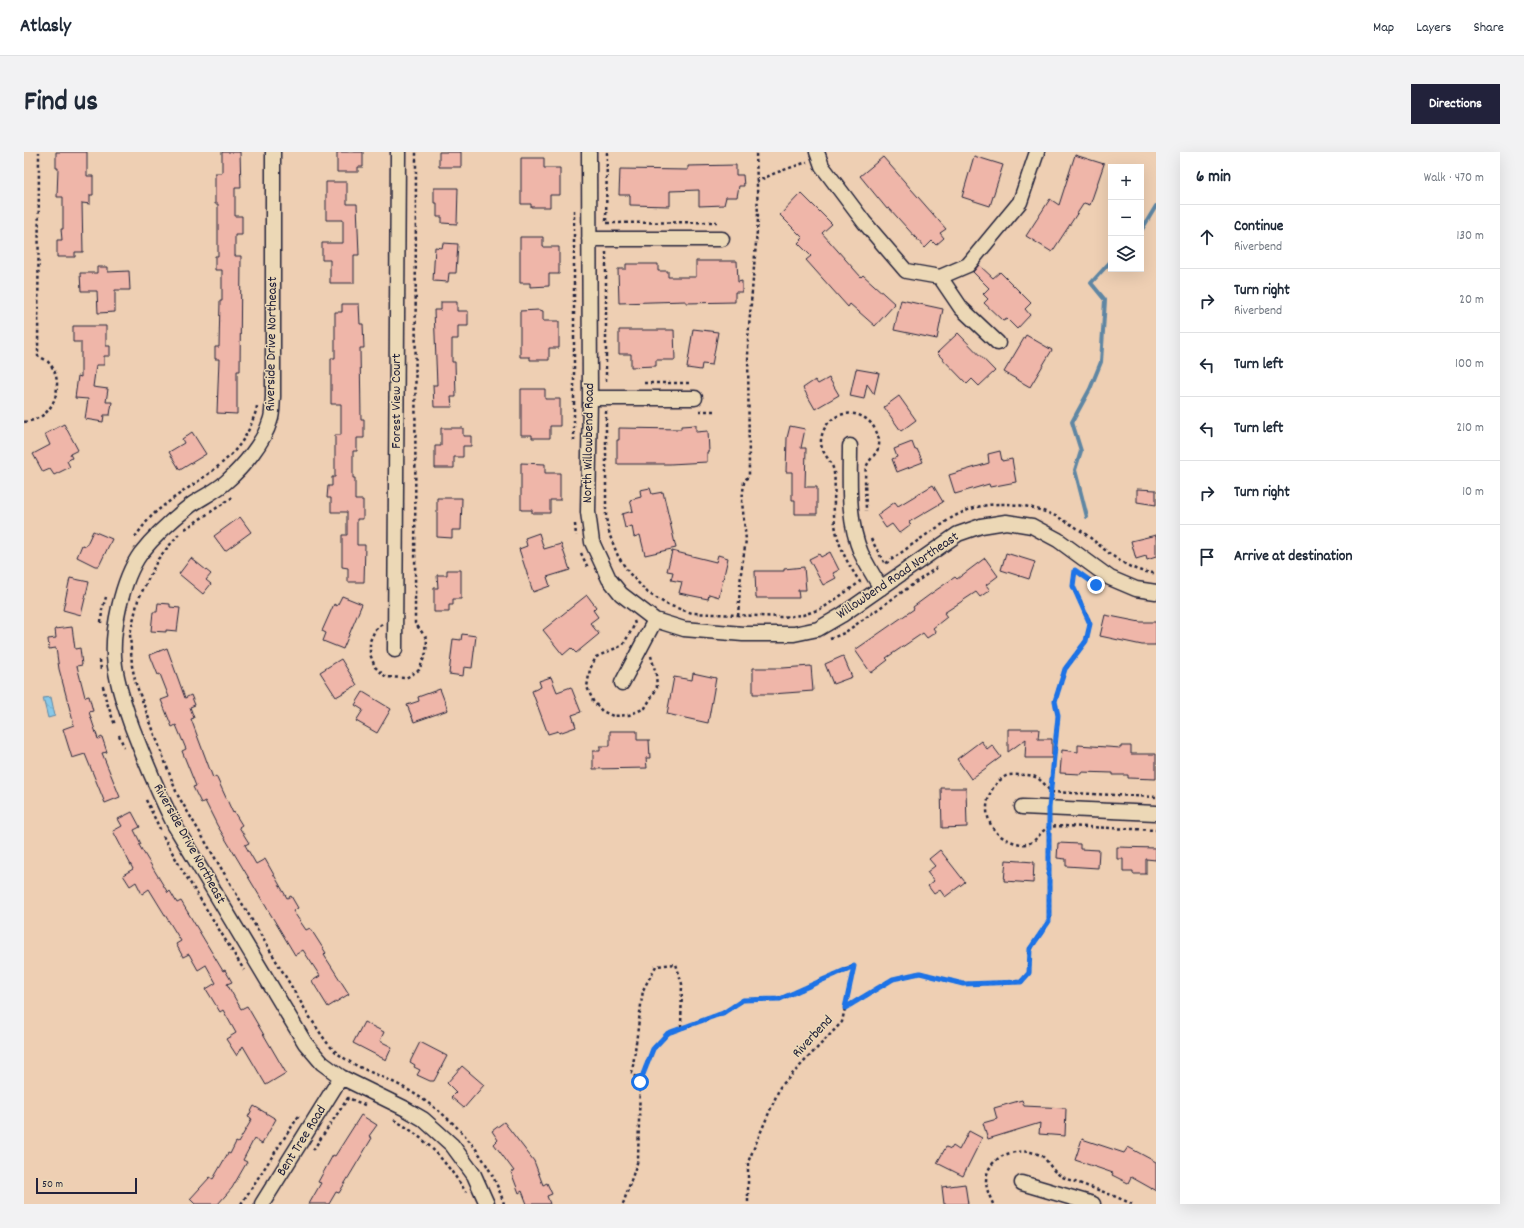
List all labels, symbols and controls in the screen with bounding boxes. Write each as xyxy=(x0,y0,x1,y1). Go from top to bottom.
text: Atlasly xyxy=(20,14,71,41)
text: Map xyxy=(1373,18,1394,38)
text: Layers xyxy=(1416,18,1451,38)
text: Share xyxy=(1473,18,1504,38)
text: Find us xyxy=(24,84,98,124)
button: Directions xyxy=(1411,84,1500,124)
map controls xyxy=(1108,164,1144,272)
button: + xyxy=(1108,164,1144,200)
text: 6 min xyxy=(1196,166,1231,190)
text: Walk · 470 m xyxy=(1424,169,1484,188)
button: − xyxy=(1108,200,1144,236)
text: Continue xyxy=(1234,216,1283,238)
icon: ahead xyxy=(1196,226,1218,248)
text: 130 m xyxy=(1456,227,1484,246)
button: layers xyxy=(1108,236,1144,272)
text: Riverbend xyxy=(1234,238,1282,257)
street label: Riverside Drive Northeast xyxy=(261,276,283,412)
text: Turn right xyxy=(1234,280,1290,302)
icon: right xyxy=(1196,290,1218,312)
text: 20 m xyxy=(1459,291,1484,310)
text: Riverbend xyxy=(1234,302,1282,321)
street label: Forest View Court xyxy=(387,353,407,449)
icon: left xyxy=(1196,354,1218,376)
text: Turn left xyxy=(1234,354,1283,376)
text: 100 m xyxy=(1455,355,1484,374)
street label: North Willowbend Road xyxy=(578,383,600,503)
icon: left xyxy=(1196,418,1218,440)
text: Turn left xyxy=(1234,418,1283,440)
text: 210 m xyxy=(1456,419,1484,438)
icon: right xyxy=(1196,482,1218,504)
text: Turn right xyxy=(1234,482,1290,504)
text: 10 m xyxy=(1462,483,1484,502)
street label: Willowbend Road Northeast xyxy=(833,527,963,625)
icon: arrive xyxy=(1196,546,1218,568)
text: Arrive at destination xyxy=(1234,546,1352,568)
route end xyxy=(1087,576,1105,594)
street label: Riverside Drive Northeast xyxy=(148,780,230,908)
street label: Riverbend xyxy=(788,1011,838,1063)
route start xyxy=(631,1073,649,1091)
street label: Bent Tree Road xyxy=(272,1102,332,1180)
scale bar xyxy=(36,1176,137,1195)
text: 50 m xyxy=(42,1177,63,1193)

